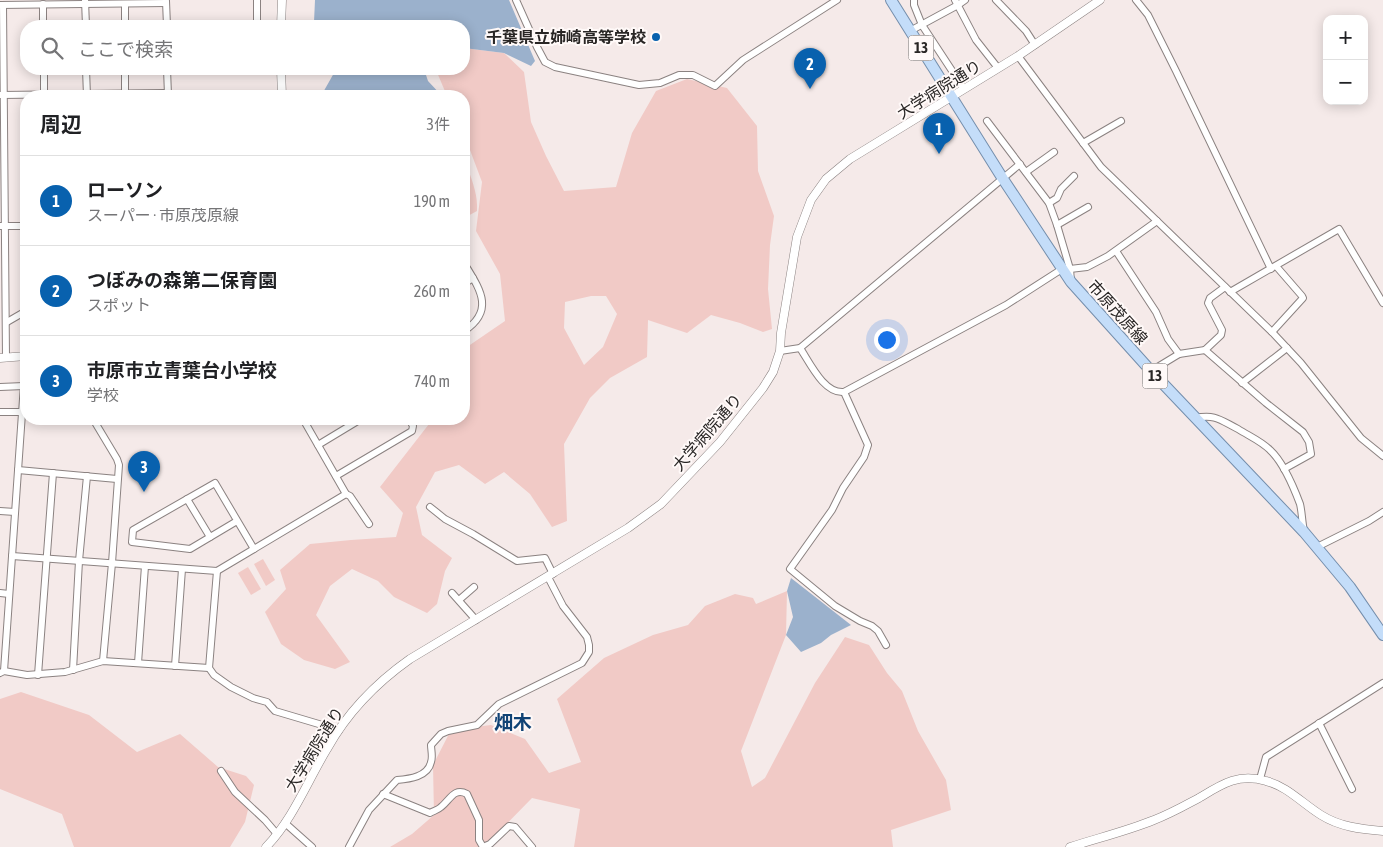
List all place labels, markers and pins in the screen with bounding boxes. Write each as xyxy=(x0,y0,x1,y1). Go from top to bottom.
place label: 千葉県立姉崎高等学校 xyxy=(486,28,646,46)
marker: 千葉県立姉崎高等学校 xyxy=(650,31,662,43)
pin: 2 xyxy=(794,48,826,89)
pin: 1 xyxy=(923,113,955,154)
pin: 3 xyxy=(128,451,160,492)

